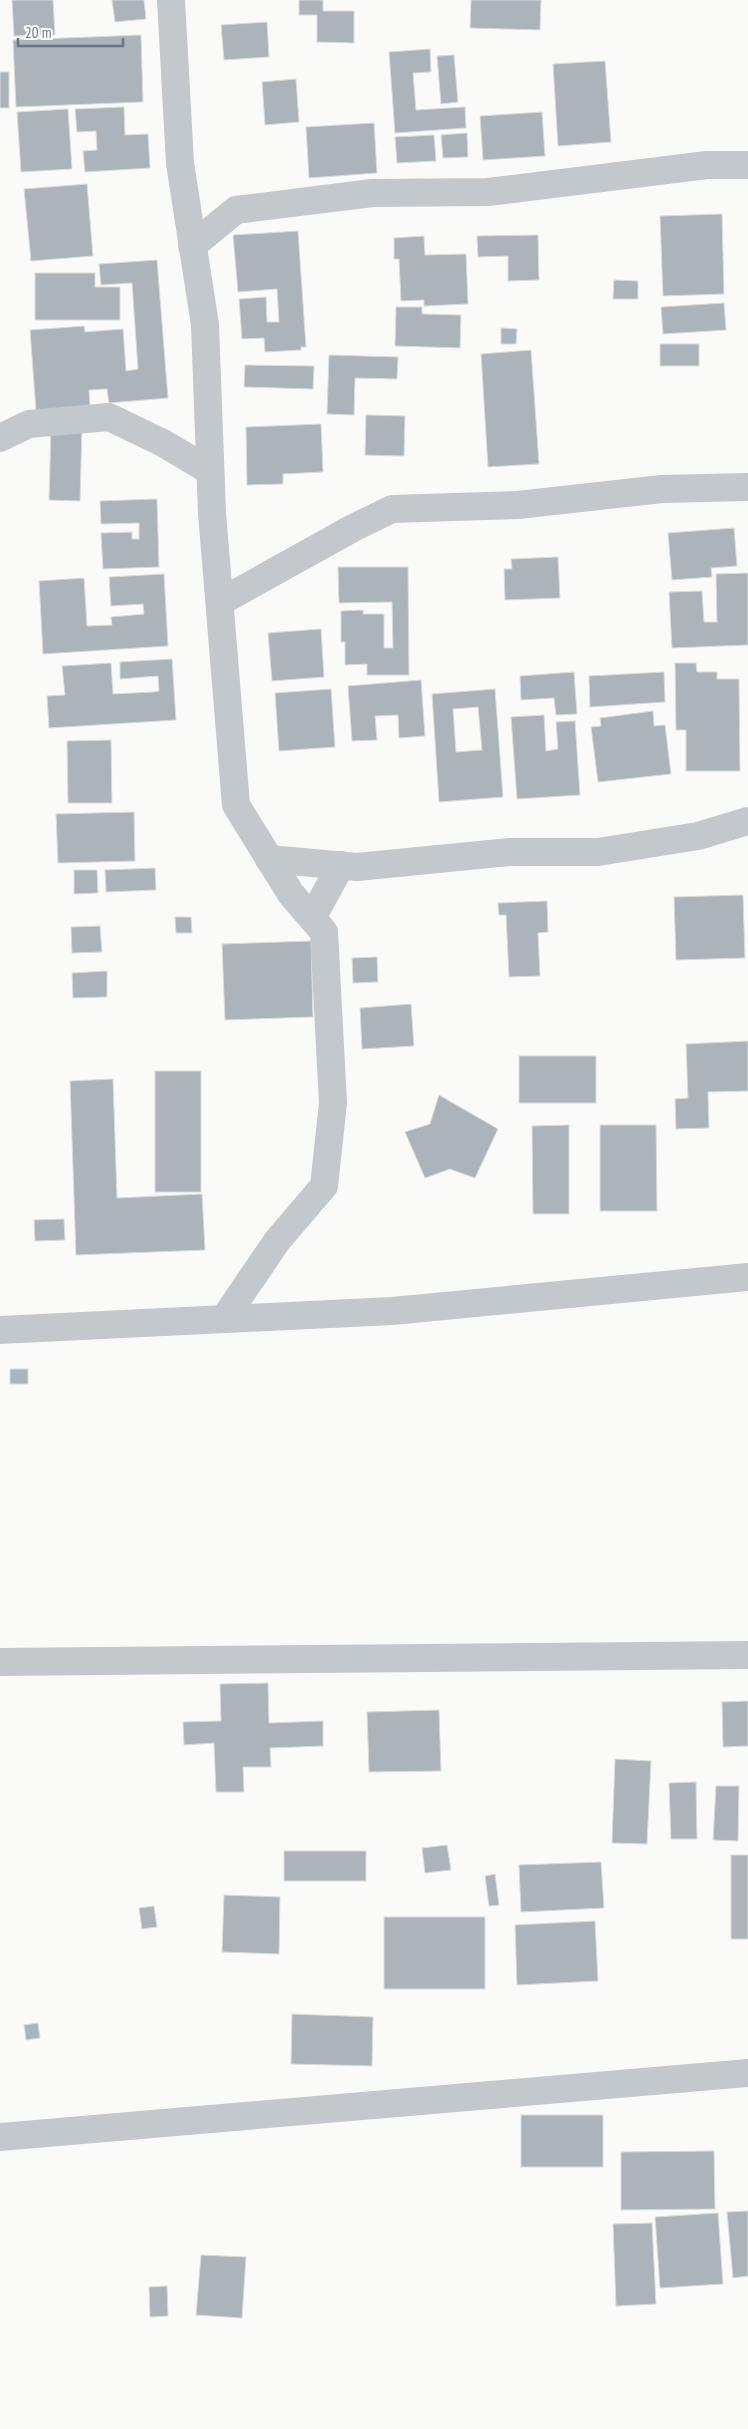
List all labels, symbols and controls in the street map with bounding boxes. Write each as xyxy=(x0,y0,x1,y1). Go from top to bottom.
scale bar xyxy=(18,15,122,47)
text: 20 m xyxy=(25,23,51,42)

